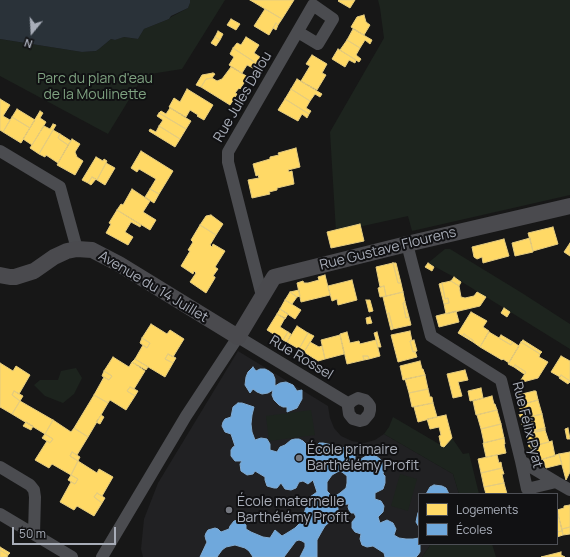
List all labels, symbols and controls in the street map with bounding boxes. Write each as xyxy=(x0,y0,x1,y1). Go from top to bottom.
north arrow xyxy=(12,12,52,52)
text: N xyxy=(22,36,34,52)
street label: Rue Jules Dalou xyxy=(210,49,276,145)
park label: Parc du plan d'eau de la Moulinette xyxy=(37,71,153,104)
street label: Rue Gustave Flourens xyxy=(318,224,458,274)
street label: Avenue du 14 Juillet xyxy=(95,248,211,326)
street label: Rue Rossel xyxy=(266,332,336,384)
street label: Rue Félix Pyat xyxy=(508,380,546,470)
place label: École primaire Barthélémy Profit xyxy=(307,442,419,474)
marker: École primaire Barthélémy Profit xyxy=(294,453,304,463)
legend xyxy=(418,493,558,545)
place label: École maternelle Barthélémy Profit xyxy=(237,494,349,526)
text: Logements xyxy=(456,501,518,518)
marker: École maternelle Barthélémy Profit xyxy=(224,505,234,515)
scale bar xyxy=(14,519,118,545)
text: Écoles xyxy=(456,521,493,538)
text: 50 m xyxy=(19,525,46,542)

